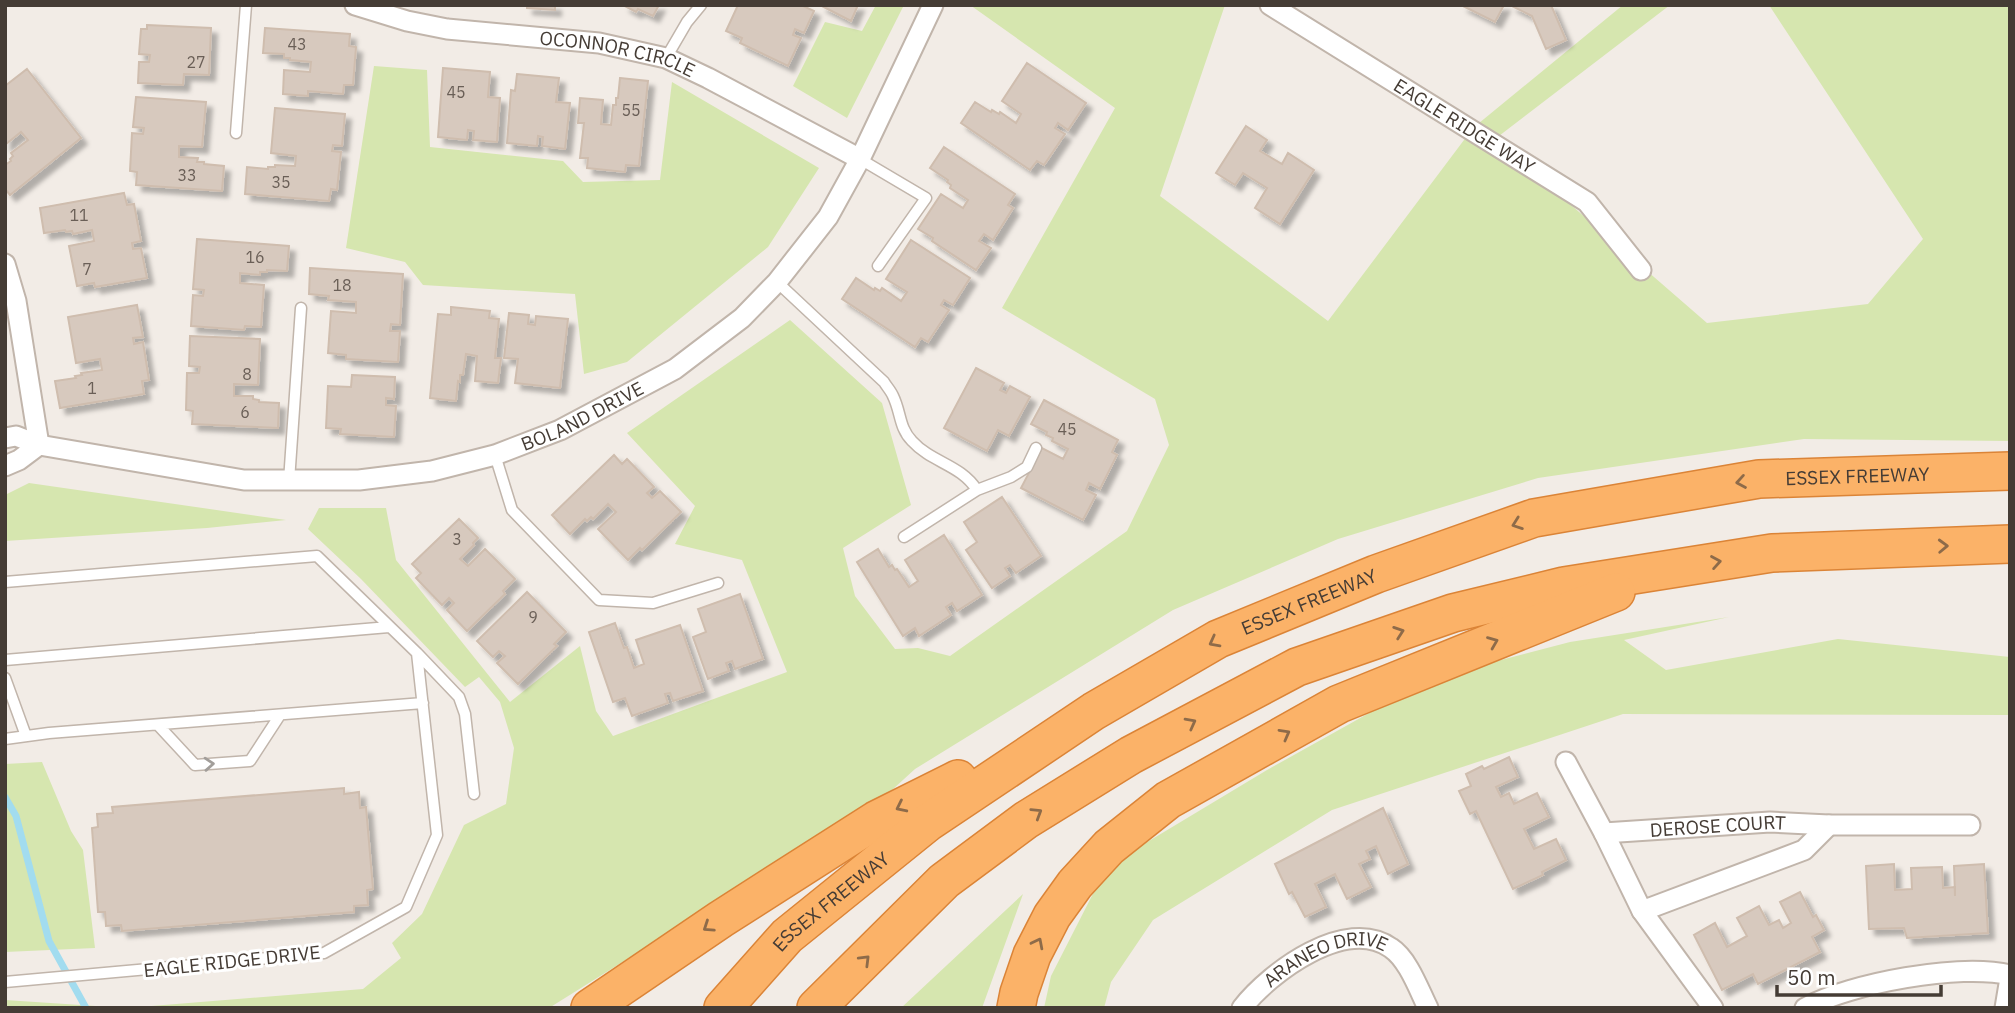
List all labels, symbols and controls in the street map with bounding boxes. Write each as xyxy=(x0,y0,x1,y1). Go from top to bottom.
street label: OCONNOR CIRCLE xyxy=(539,26,699,82)
house number: 43 xyxy=(287,34,307,54)
house number: 27 xyxy=(186,52,206,72)
street label: EAGLE RIDGE WAY xyxy=(1389,73,1540,179)
house number: 45 xyxy=(446,82,466,102)
house number: 55 xyxy=(621,100,641,120)
house number: 33 xyxy=(177,165,197,185)
house number: 35 xyxy=(271,172,291,192)
house number: 11 xyxy=(69,205,89,225)
house number: 16 xyxy=(245,247,265,267)
house number: 7 xyxy=(82,259,92,279)
house number: 18 xyxy=(332,275,352,295)
house number: 8 xyxy=(242,364,252,384)
street label: BOLAND DRIVE xyxy=(517,376,648,456)
house number: 1 xyxy=(87,378,97,398)
house number: 6 xyxy=(240,402,250,422)
house number: 45 xyxy=(1057,419,1077,439)
street label: ESSEX FREEWAY xyxy=(1785,462,1931,490)
one-way arrow xyxy=(1735,474,1746,489)
one-way arrow xyxy=(1512,516,1524,530)
house number: 3 xyxy=(452,529,462,549)
one-way arrow xyxy=(1937,539,1948,554)
one-way arrow xyxy=(1710,555,1722,570)
street label: ESSEX FREEWAY xyxy=(1238,563,1381,640)
house number: 9 xyxy=(528,607,538,627)
one-way arrow xyxy=(1392,626,1404,640)
one-way arrow xyxy=(1209,634,1221,647)
one-way arrow xyxy=(1486,636,1498,650)
one-way arrow xyxy=(1184,717,1196,731)
one-way arrow xyxy=(1278,729,1291,742)
one-way arrow xyxy=(203,757,214,772)
one-way arrow xyxy=(896,799,909,813)
one-way arrow xyxy=(1030,808,1043,821)
street label: DEROSE COURT xyxy=(1649,810,1787,842)
street label: ESSEX FREEWAY xyxy=(767,846,895,956)
one-way arrow xyxy=(703,919,716,932)
street label: ARANEO DRIVE xyxy=(1258,926,1392,992)
one-way arrow xyxy=(1030,938,1044,950)
street label: EAGLE RIDGE DRIVE xyxy=(142,940,322,982)
scale bar xyxy=(1777,954,1941,998)
one-way arrow xyxy=(856,955,869,968)
text: 50 m xyxy=(1787,963,1836,991)

